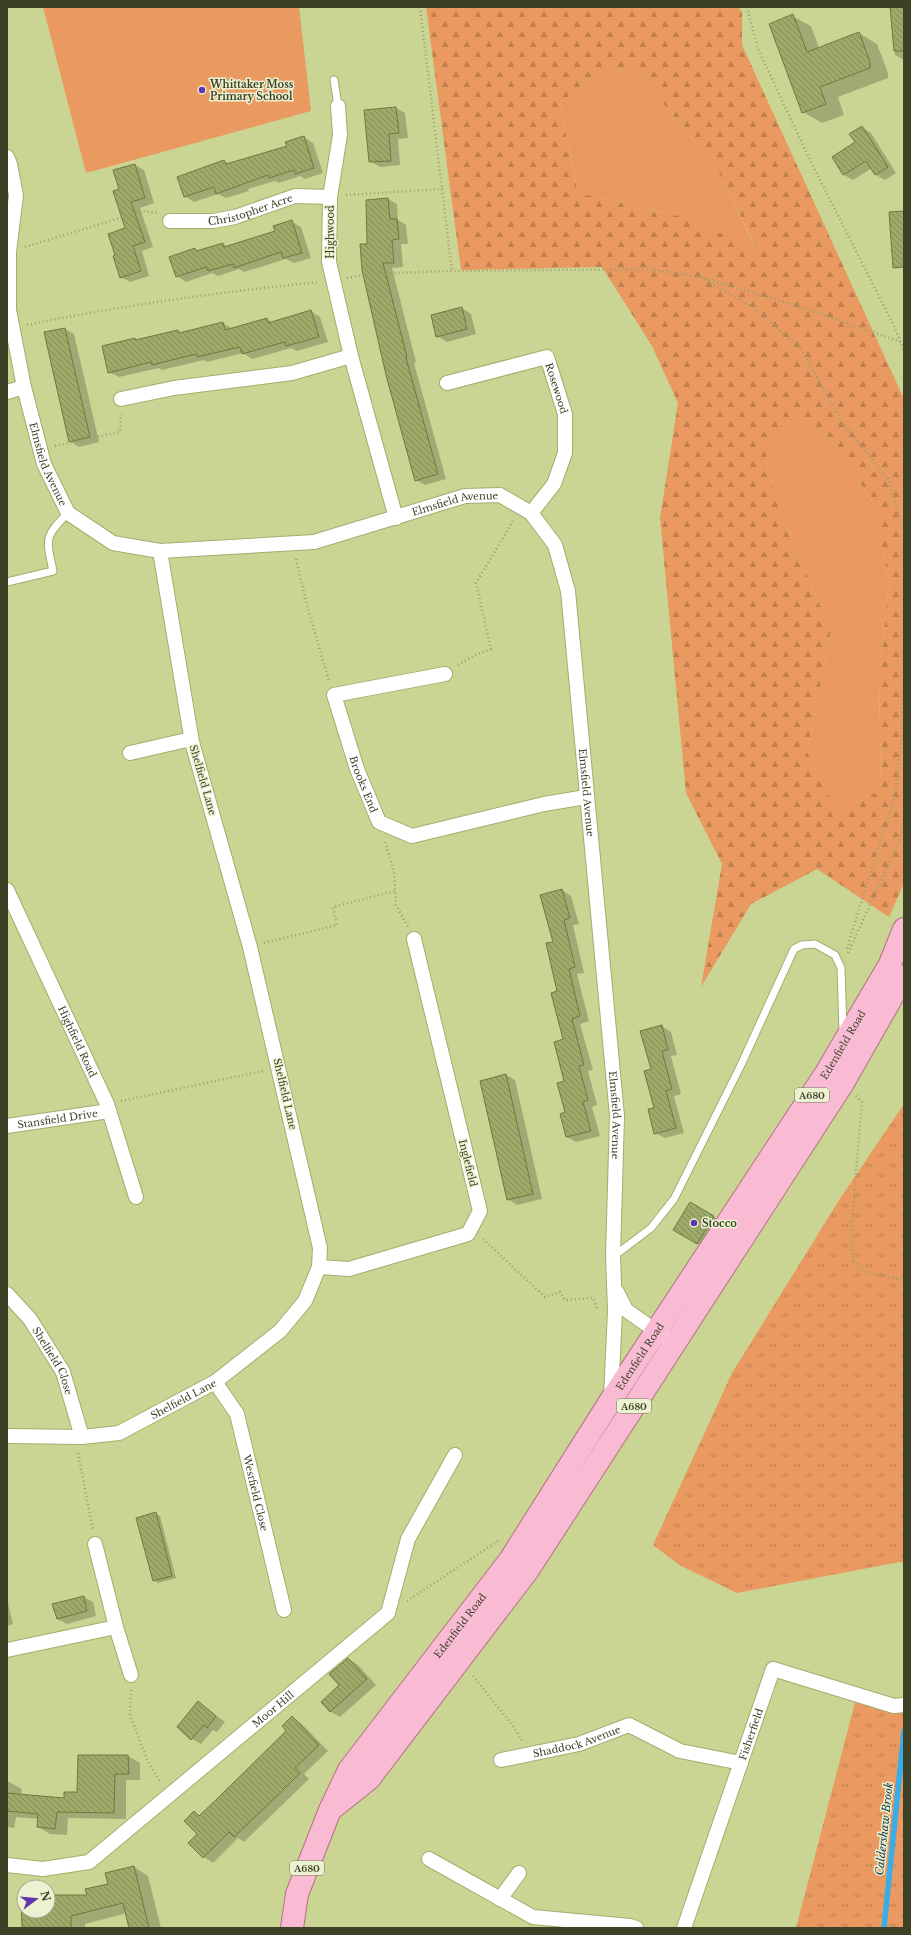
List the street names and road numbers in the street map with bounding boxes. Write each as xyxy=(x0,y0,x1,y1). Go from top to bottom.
street label: Christopher Acre xyxy=(208,191,295,228)
street label: Highwood xyxy=(324,205,337,259)
street label: Rosewood xyxy=(543,361,571,415)
street label: Elmsfield Avenue xyxy=(27,421,70,508)
street label: Elmsfield Avenue xyxy=(410,489,499,518)
street label: Shelfield Lane xyxy=(187,743,219,817)
street label: Elmsfield Avenue xyxy=(576,748,597,837)
street label: Brooks End xyxy=(347,754,381,815)
street label: Highfield Road xyxy=(55,1004,100,1079)
street label: Edenfield Road xyxy=(817,1007,868,1082)
street label: Shelfield Lane xyxy=(270,1057,300,1131)
street label: Elmsfield Avenue xyxy=(606,1070,624,1160)
road number: A680 xyxy=(795,1088,829,1102)
street label: Stansfield Drive xyxy=(16,1106,99,1131)
street label: Inglefield xyxy=(456,1138,480,1188)
street label: Edenfield Road xyxy=(613,1320,667,1393)
street label: Shelfield Close xyxy=(30,1324,76,1397)
street label: Shelfield Lane xyxy=(148,1376,219,1422)
road number: A680 xyxy=(617,1399,651,1413)
street label: Westfield Close xyxy=(240,1452,271,1533)
street label: Edenfield Road xyxy=(431,1590,489,1661)
street label: Moor Hill xyxy=(249,1688,296,1730)
street label: Fisherfield xyxy=(736,1706,766,1762)
street label: Shaddock Avenue xyxy=(532,1722,623,1760)
road number: A680 xyxy=(290,1861,324,1875)

